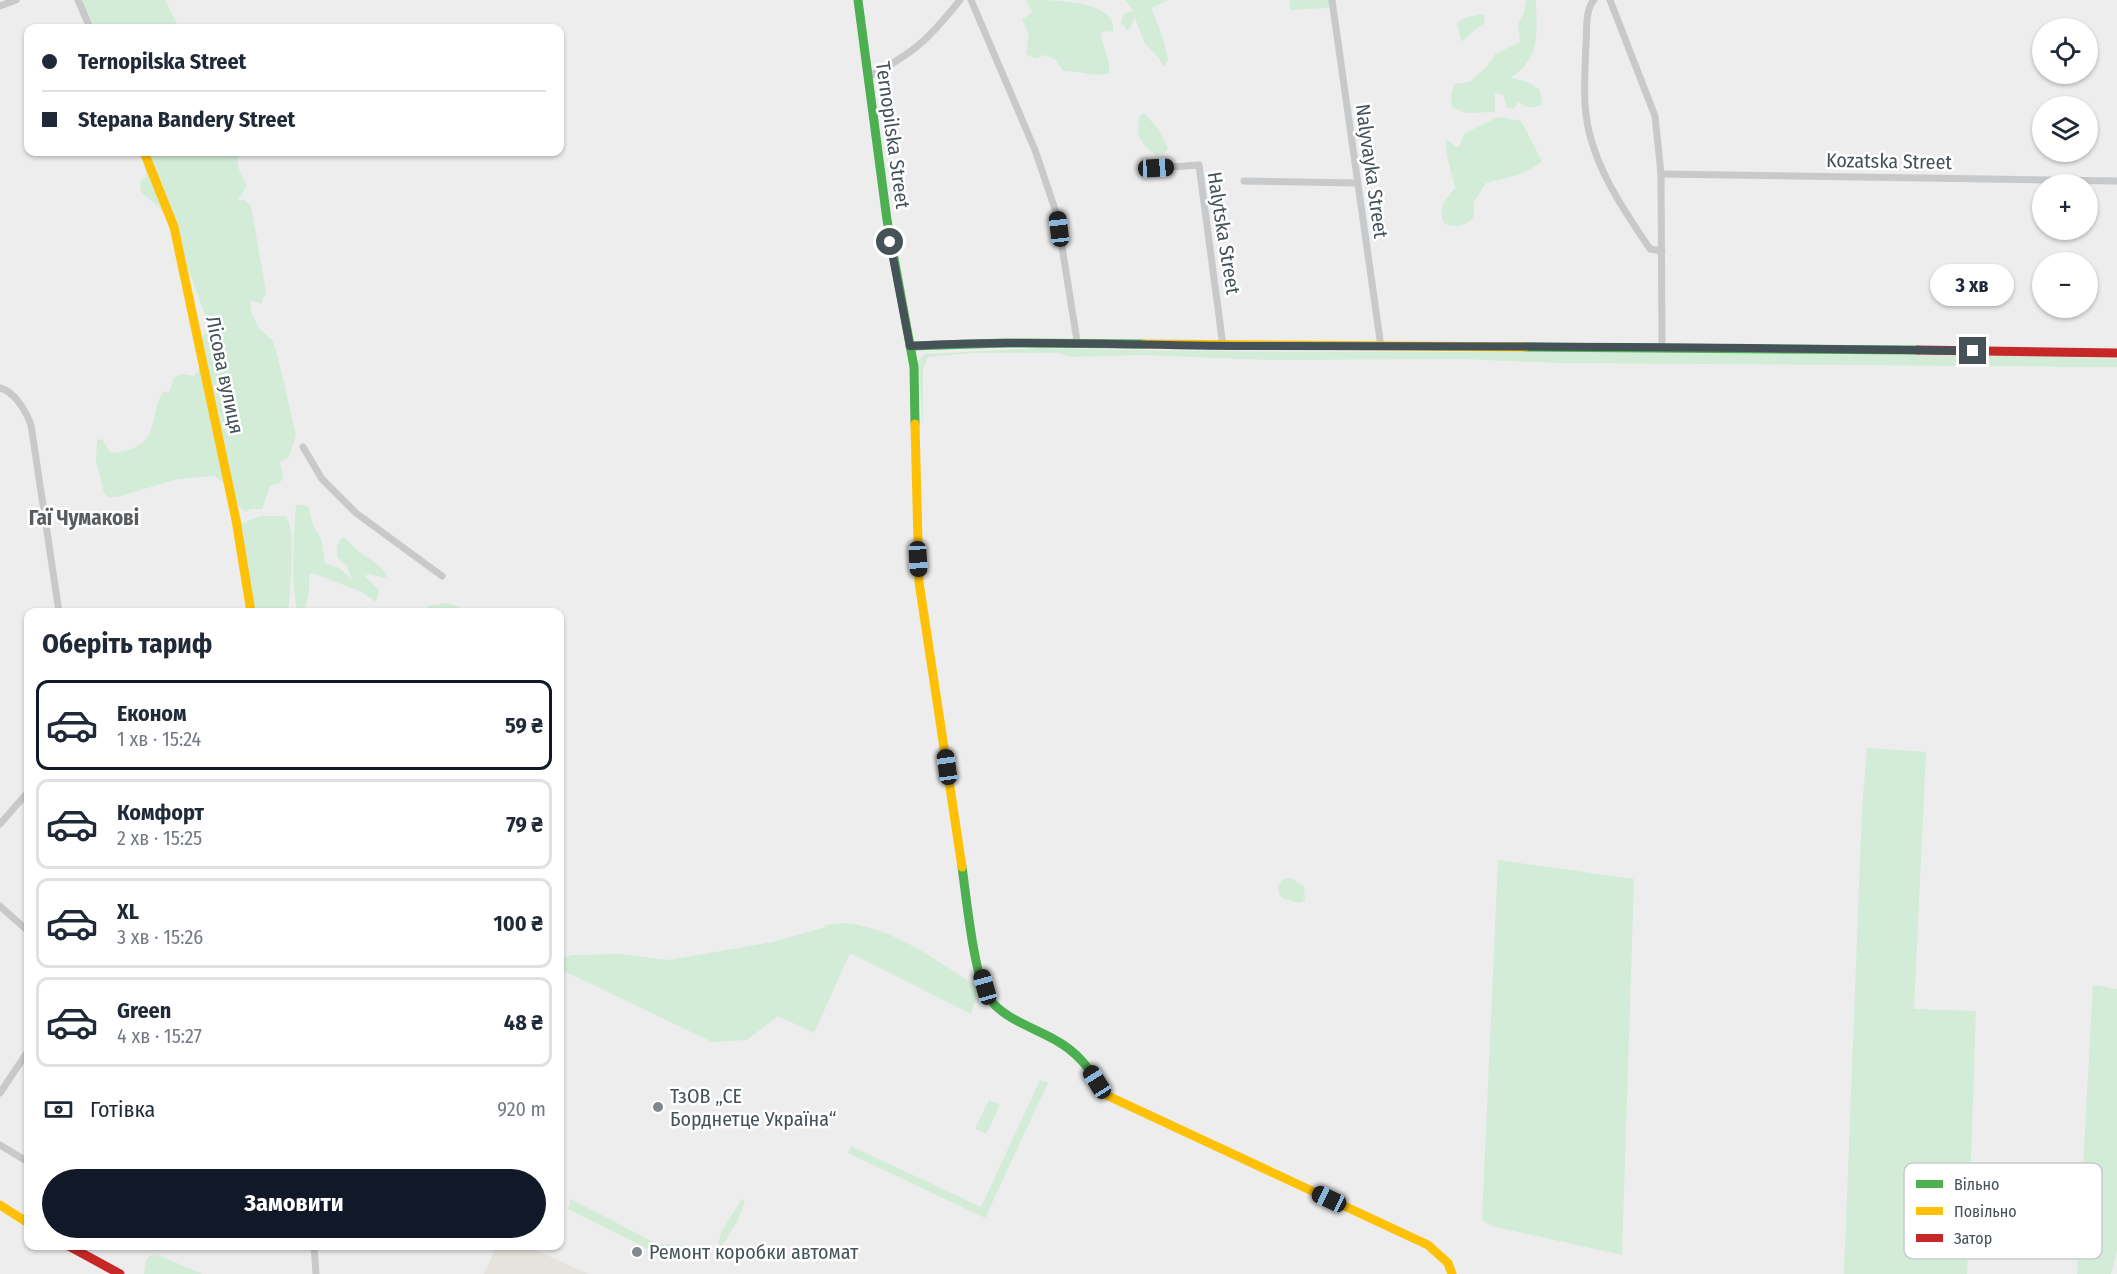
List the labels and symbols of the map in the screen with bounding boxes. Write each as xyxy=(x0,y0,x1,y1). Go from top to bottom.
street label: Ternopilska Street xyxy=(871,60,915,211)
street label: Nalyvayka Street xyxy=(1351,102,1393,240)
street label: Kozatska Street xyxy=(1826,148,1953,174)
car xyxy=(1138,158,1174,178)
street label: Halytska Street xyxy=(1202,170,1246,296)
car xyxy=(1048,210,1070,248)
route start xyxy=(876,228,903,255)
callout: 3 хв xyxy=(1931,264,2015,306)
street label: Лісова вулиця xyxy=(201,314,249,436)
route end xyxy=(1959,337,1986,364)
district label: Гаї Чумакові xyxy=(29,505,139,531)
car xyxy=(908,541,928,577)
car xyxy=(936,748,958,786)
car xyxy=(971,967,999,1007)
car xyxy=(1080,1062,1114,1102)
place label: ТзОВ „СЕ Борднетце Україна“ xyxy=(670,1084,837,1131)
marker: ТзОВ „СЕ Борднетце Україна“ xyxy=(651,1100,665,1114)
legend xyxy=(1904,1163,2102,1259)
text: Вільно xyxy=(1954,1175,1999,1194)
car xyxy=(1309,1183,1349,1215)
text: Повільно xyxy=(1954,1202,2017,1221)
text: Затор xyxy=(1954,1229,1992,1248)
place label: Ремонт коробки автомат xyxy=(649,1240,859,1264)
marker: Ремонт коробки автомат xyxy=(630,1245,644,1259)

